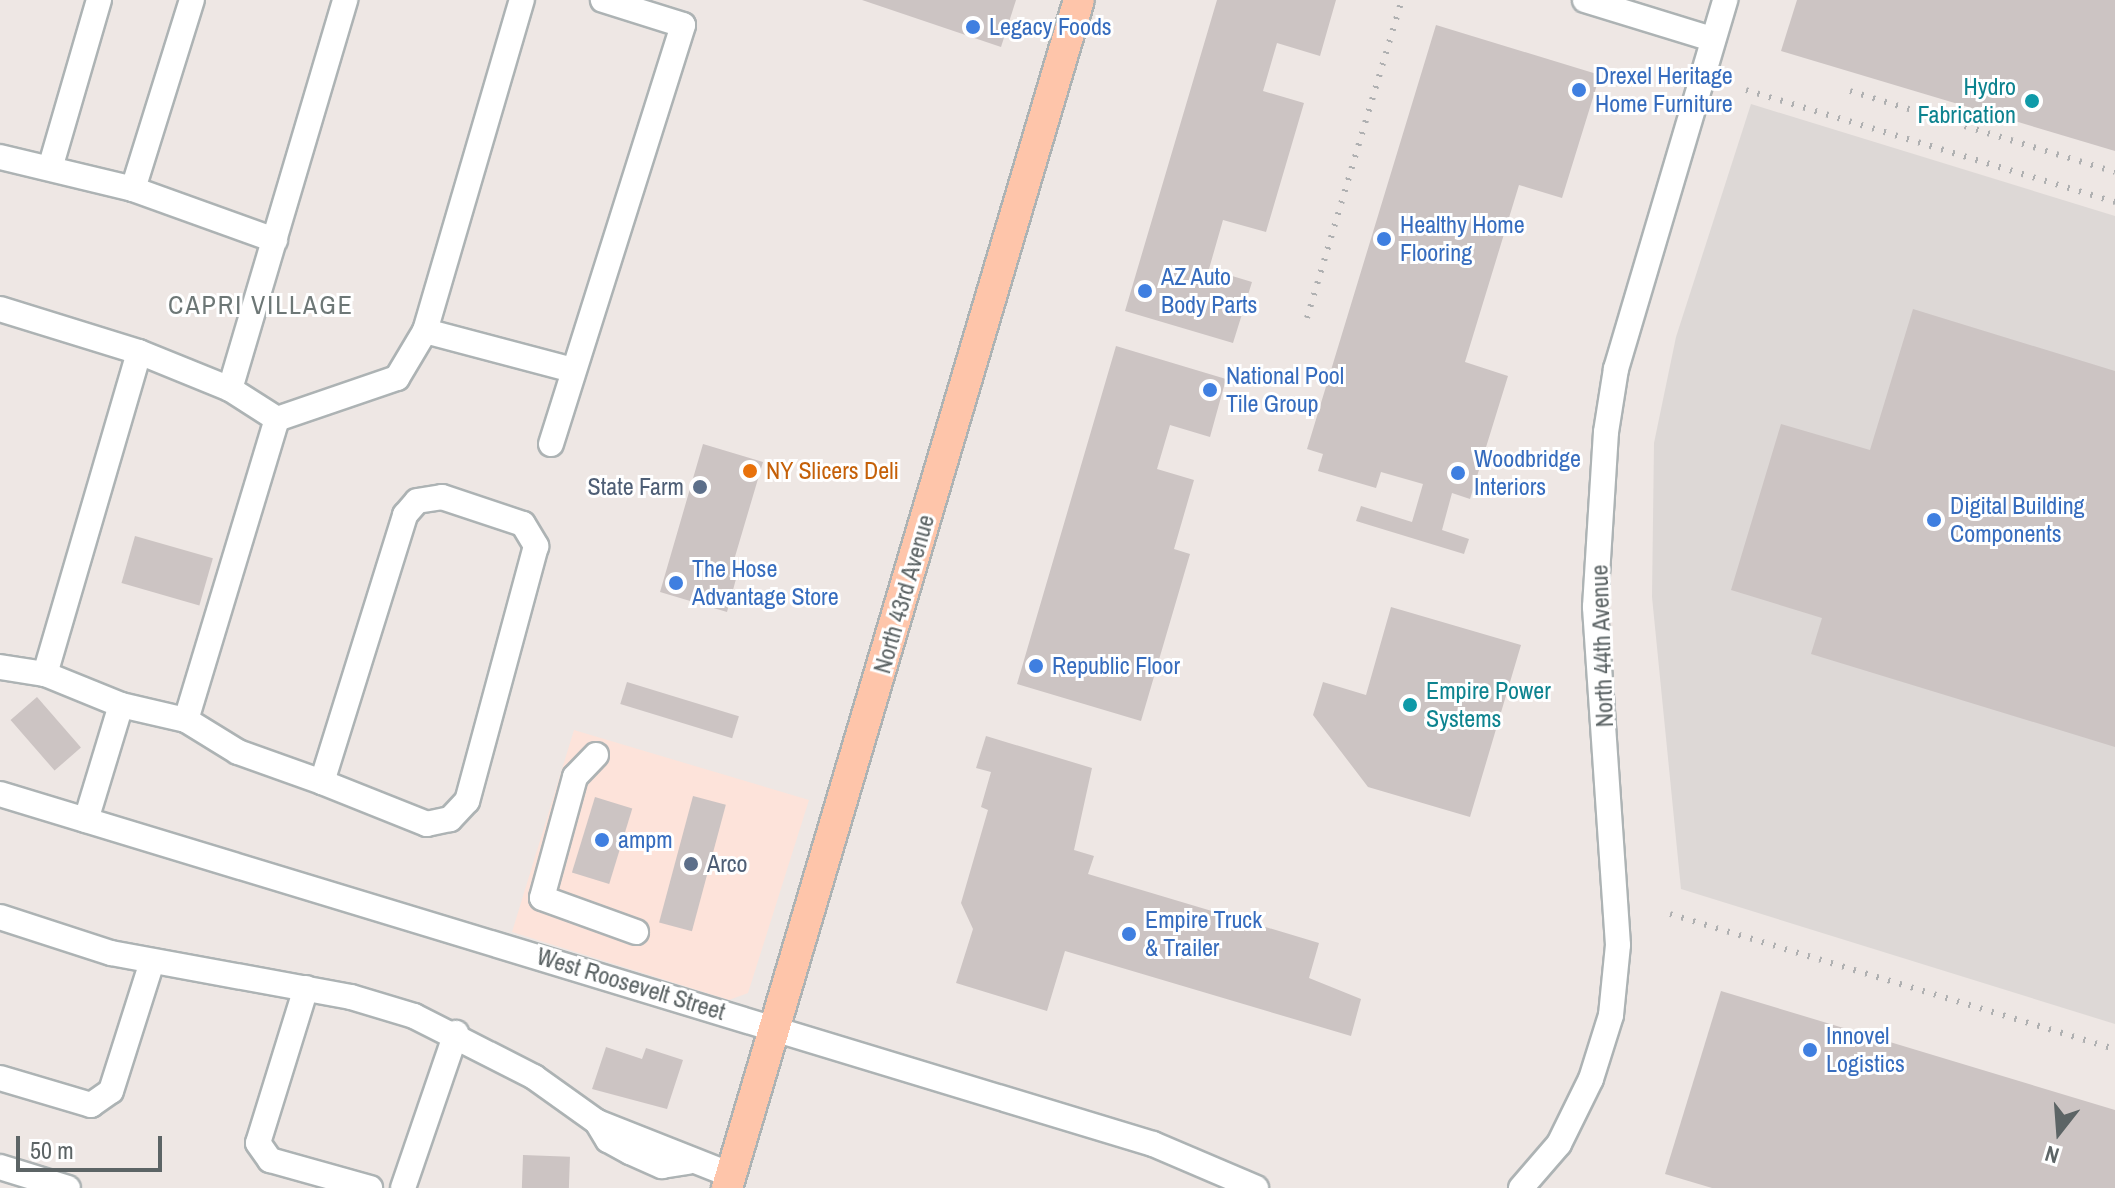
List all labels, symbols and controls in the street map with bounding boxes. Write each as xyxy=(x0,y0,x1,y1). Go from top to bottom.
place label: Legacy Foods xyxy=(989,13,1112,41)
marker: Legacy Foods xyxy=(964,18,982,36)
place label: Drexel Heritage Home Furniture xyxy=(1595,62,1733,118)
place label: Hydro Fabrication xyxy=(1917,73,2016,129)
marker: Drexel Heritage Home Furniture xyxy=(1570,81,1588,99)
marker: Hydro Fabrication xyxy=(2023,92,2041,110)
place label: Healthy Home Flooring xyxy=(1400,211,1525,267)
marker: Healthy Home Flooring xyxy=(1375,230,1393,248)
place label: AZ Auto Body Parts xyxy=(1161,263,1257,319)
marker: AZ Auto Body Parts xyxy=(1136,282,1154,300)
district label: CAPRI VILLAGE xyxy=(168,289,354,321)
place label: National Pool Tile Group xyxy=(1226,362,1344,418)
marker: National Pool Tile Group xyxy=(1201,381,1219,399)
place label: Woodbridge Interiors xyxy=(1474,445,1581,501)
place label: NY Slicers Deli xyxy=(766,457,899,485)
marker: NY Slicers Deli xyxy=(741,462,759,480)
marker: Woodbridge Interiors xyxy=(1449,464,1467,482)
place label: State Farm xyxy=(588,473,684,501)
marker: State Farm xyxy=(691,478,709,496)
place label: Digital Building Components xyxy=(1950,492,2085,548)
street label: North 43rd Avenue xyxy=(867,511,941,677)
marker: Digital Building Components xyxy=(1925,511,1943,529)
place label: The Hose Advantage Store xyxy=(692,555,839,611)
street label: North 44th Avenue xyxy=(1585,564,1619,728)
marker: The Hose Advantage Store xyxy=(667,574,685,592)
place label: Republic Floor xyxy=(1052,652,1180,680)
marker: Republic Floor xyxy=(1027,657,1045,675)
place label: Empire Power Systems xyxy=(1426,677,1551,733)
marker: Empire Power Systems xyxy=(1401,696,1419,714)
place label: ampm xyxy=(618,826,673,854)
marker: ampm xyxy=(593,831,611,849)
place label: Arco xyxy=(707,850,747,878)
marker: Arco xyxy=(682,855,700,873)
place label: Empire Truck & Trailer xyxy=(1145,906,1262,962)
marker: Empire Truck & Trailer xyxy=(1120,925,1138,943)
street label: West Roosevelt Street xyxy=(533,942,729,1026)
place label: Innovel Logistics xyxy=(1826,1022,1905,1078)
marker: Innovel Logistics xyxy=(1801,1041,1819,1059)
north arrow xyxy=(2019,1092,2099,1172)
scale bar xyxy=(20,1120,166,1170)
text: 50 m xyxy=(30,1134,74,1166)
text: N xyxy=(2041,1139,2063,1171)

